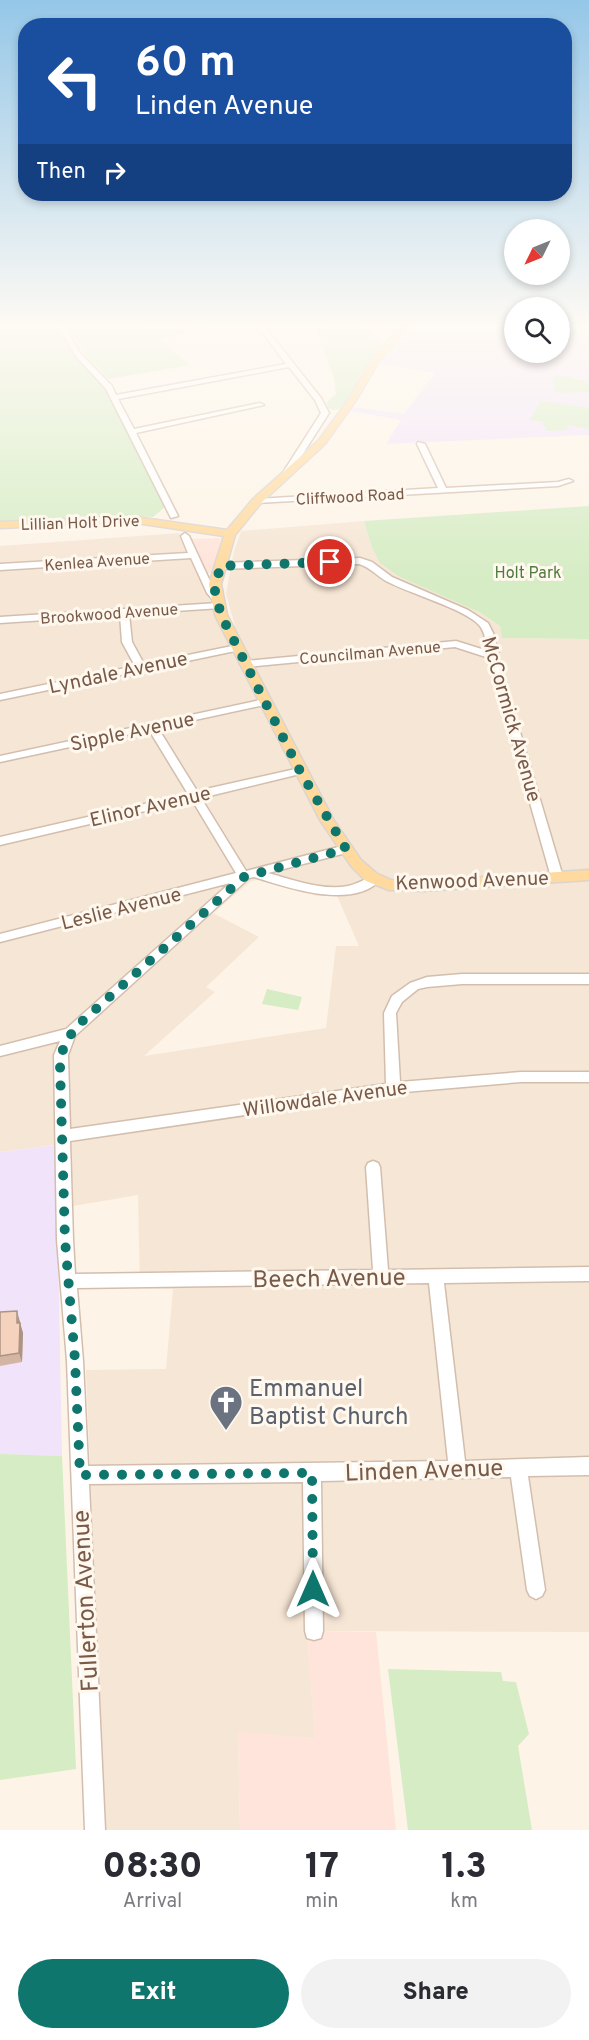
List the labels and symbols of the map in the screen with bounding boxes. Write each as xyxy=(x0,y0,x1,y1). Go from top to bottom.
north arrow xyxy=(504,219,570,285)
street label: Cliffwood Road xyxy=(295,485,405,511)
street label: Lillian Holt Drive xyxy=(20,512,140,536)
pin xyxy=(304,536,355,587)
street label: Kenlea Avenue xyxy=(44,549,151,577)
park label: Holt Park xyxy=(494,564,562,584)
street label: Brookwood Avenue xyxy=(40,600,179,630)
street label: McCormick Avenue xyxy=(474,634,546,805)
street label: Councilman Avenue xyxy=(299,638,442,670)
street label: Lyndale Avenue xyxy=(47,647,190,701)
street label: Sipple Avenue xyxy=(68,707,197,759)
street label: Elinor Avenue xyxy=(87,781,214,835)
street label: Kenwood Avenue xyxy=(395,866,549,898)
street label: Leslie Avenue xyxy=(59,882,184,937)
street label: Willowdale Avenue xyxy=(241,1076,409,1124)
street label: Beech Avenue xyxy=(252,1264,406,1296)
place label: Emmanuel Baptist Church xyxy=(249,1375,409,1433)
church icon: Emmanuel Baptist Church xyxy=(208,1384,244,1431)
street label: Linden Avenue xyxy=(344,1454,504,1490)
street label: Fullerton Avenue xyxy=(67,1509,107,1693)
position arrow xyxy=(281,1557,345,1621)

